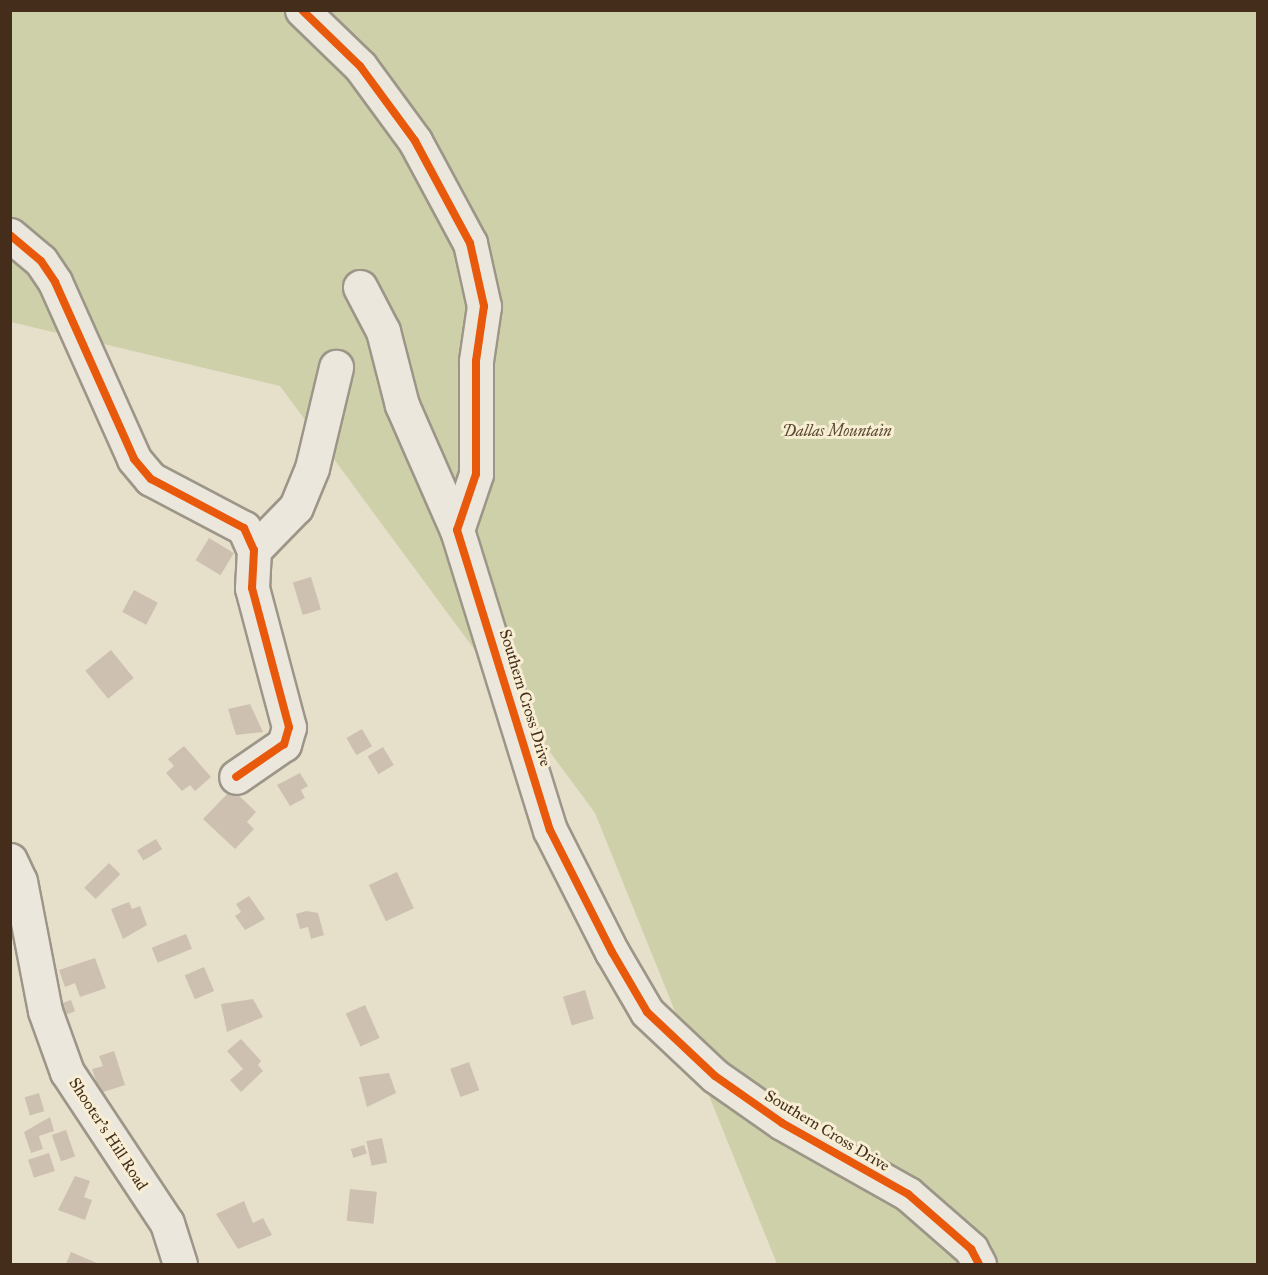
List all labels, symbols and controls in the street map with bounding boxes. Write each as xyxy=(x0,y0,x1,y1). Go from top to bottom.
park label: Dallas Mountain xyxy=(782,421,892,441)
street label: Southern Cross Drive xyxy=(495,627,555,769)
street label: Shooter's Hill Road xyxy=(64,1074,152,1194)
street label: Southern Cross Drive xyxy=(761,1086,893,1176)

